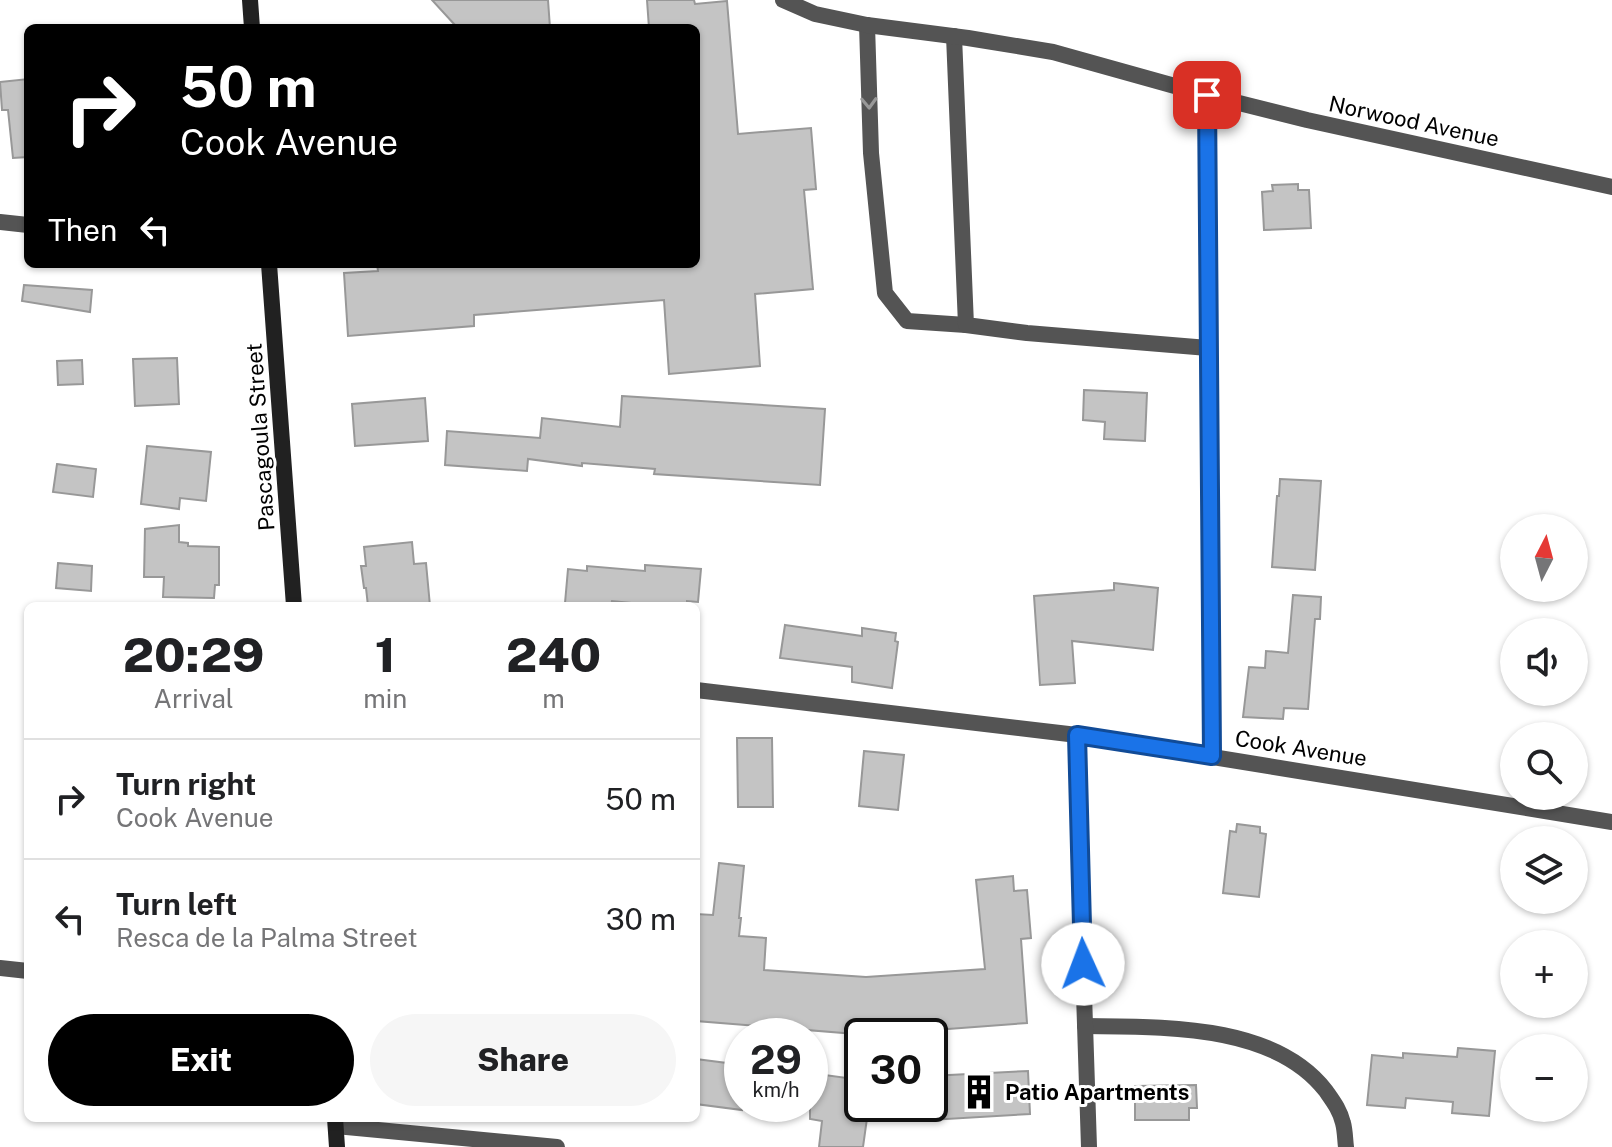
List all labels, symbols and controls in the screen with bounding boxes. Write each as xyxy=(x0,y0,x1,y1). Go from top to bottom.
text: 50 m xyxy=(180,54,317,120)
icon: right xyxy=(48,56,152,160)
pin xyxy=(1173,61,1241,129)
icon: arrive xyxy=(1185,73,1229,117)
street label: Norwood Avenue xyxy=(1326,90,1502,152)
one-way arrow xyxy=(861,97,878,110)
text: Cook Avenue xyxy=(180,121,398,163)
icon: left xyxy=(133,208,177,252)
text: Then xyxy=(48,212,117,248)
street label: Pascagoula Street xyxy=(240,342,280,532)
north arrow xyxy=(1500,514,1588,602)
map controls xyxy=(1500,514,1588,1122)
button: sound xyxy=(1500,618,1588,706)
text: 20:29 xyxy=(123,626,264,683)
text: 1 xyxy=(375,626,396,683)
text: 240 xyxy=(506,626,601,683)
text: Arrival xyxy=(153,683,234,714)
text: min xyxy=(363,683,407,714)
text: m xyxy=(542,683,565,714)
button: search xyxy=(1500,722,1588,810)
street label: Cook Avenue xyxy=(1233,725,1369,771)
text: Turn right xyxy=(116,766,256,802)
icon: right xyxy=(48,777,92,821)
text: 50 m xyxy=(605,781,676,817)
text: Cook Avenue xyxy=(116,802,273,833)
button: layers xyxy=(1500,826,1588,914)
text: Turn left xyxy=(116,886,237,922)
icon: left xyxy=(48,897,92,941)
text: 30 m xyxy=(606,901,676,937)
text: Resca de la Palma Street xyxy=(116,922,418,953)
position arrow xyxy=(1041,922,1125,1006)
button: + xyxy=(1500,930,1588,1018)
button: Exit xyxy=(48,1014,354,1106)
button: Share xyxy=(370,1014,676,1106)
speed limit sign: 30 xyxy=(844,1018,948,1122)
button: − xyxy=(1500,1034,1588,1122)
text: 29 xyxy=(750,1036,802,1083)
building icon: Patio Apartments xyxy=(960,1073,998,1111)
text: km/h xyxy=(752,1078,800,1102)
place label: Patio Apartments xyxy=(1005,1079,1189,1105)

